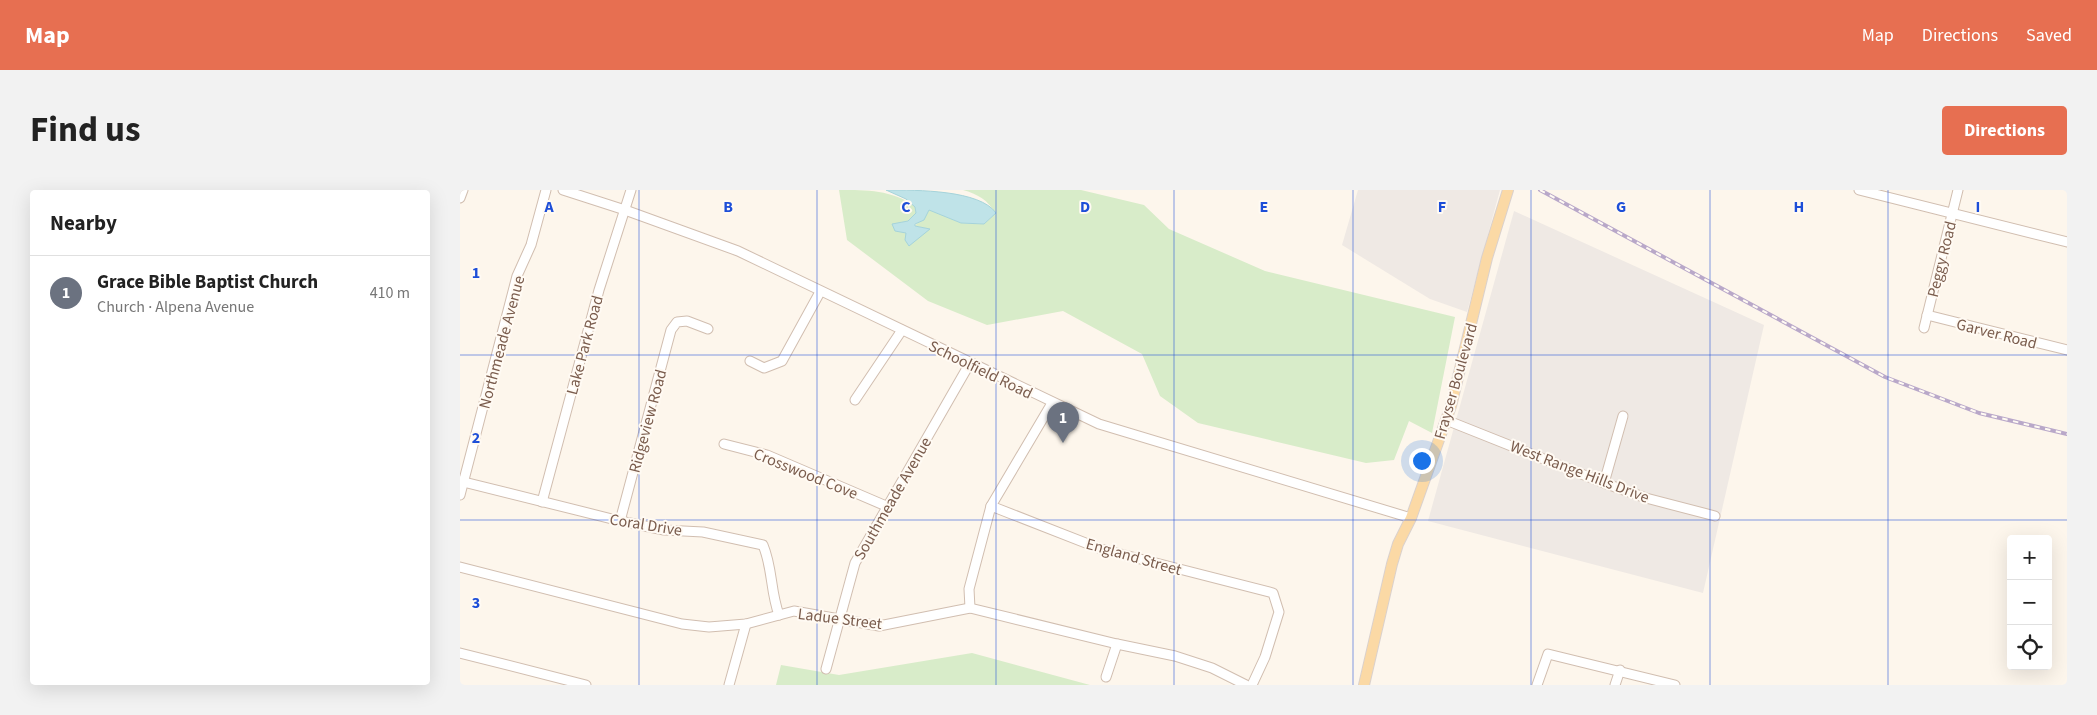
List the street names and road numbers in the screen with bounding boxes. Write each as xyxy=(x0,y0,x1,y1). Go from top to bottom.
street label: Peggy Road xyxy=(1922,219,1962,300)
street label: Northmeade Avenue xyxy=(474,273,530,411)
street label: Lake Park Road xyxy=(561,293,609,397)
street label: Garver Road xyxy=(1954,313,2039,355)
street label: Frayser Boulevard xyxy=(1429,321,1483,442)
street label: Schoolfield Road xyxy=(925,335,1036,405)
street label: Ridgeview Road xyxy=(624,367,672,475)
street label: Southmeade Avenue xyxy=(849,433,937,564)
street label: West Range Hills Drive xyxy=(1507,435,1652,509)
street label: Crosswood Cove xyxy=(750,443,861,505)
street label: Coral Drive xyxy=(608,508,684,542)
street label: England Street xyxy=(1083,533,1185,581)
street label: Ladue Street xyxy=(797,603,884,635)

